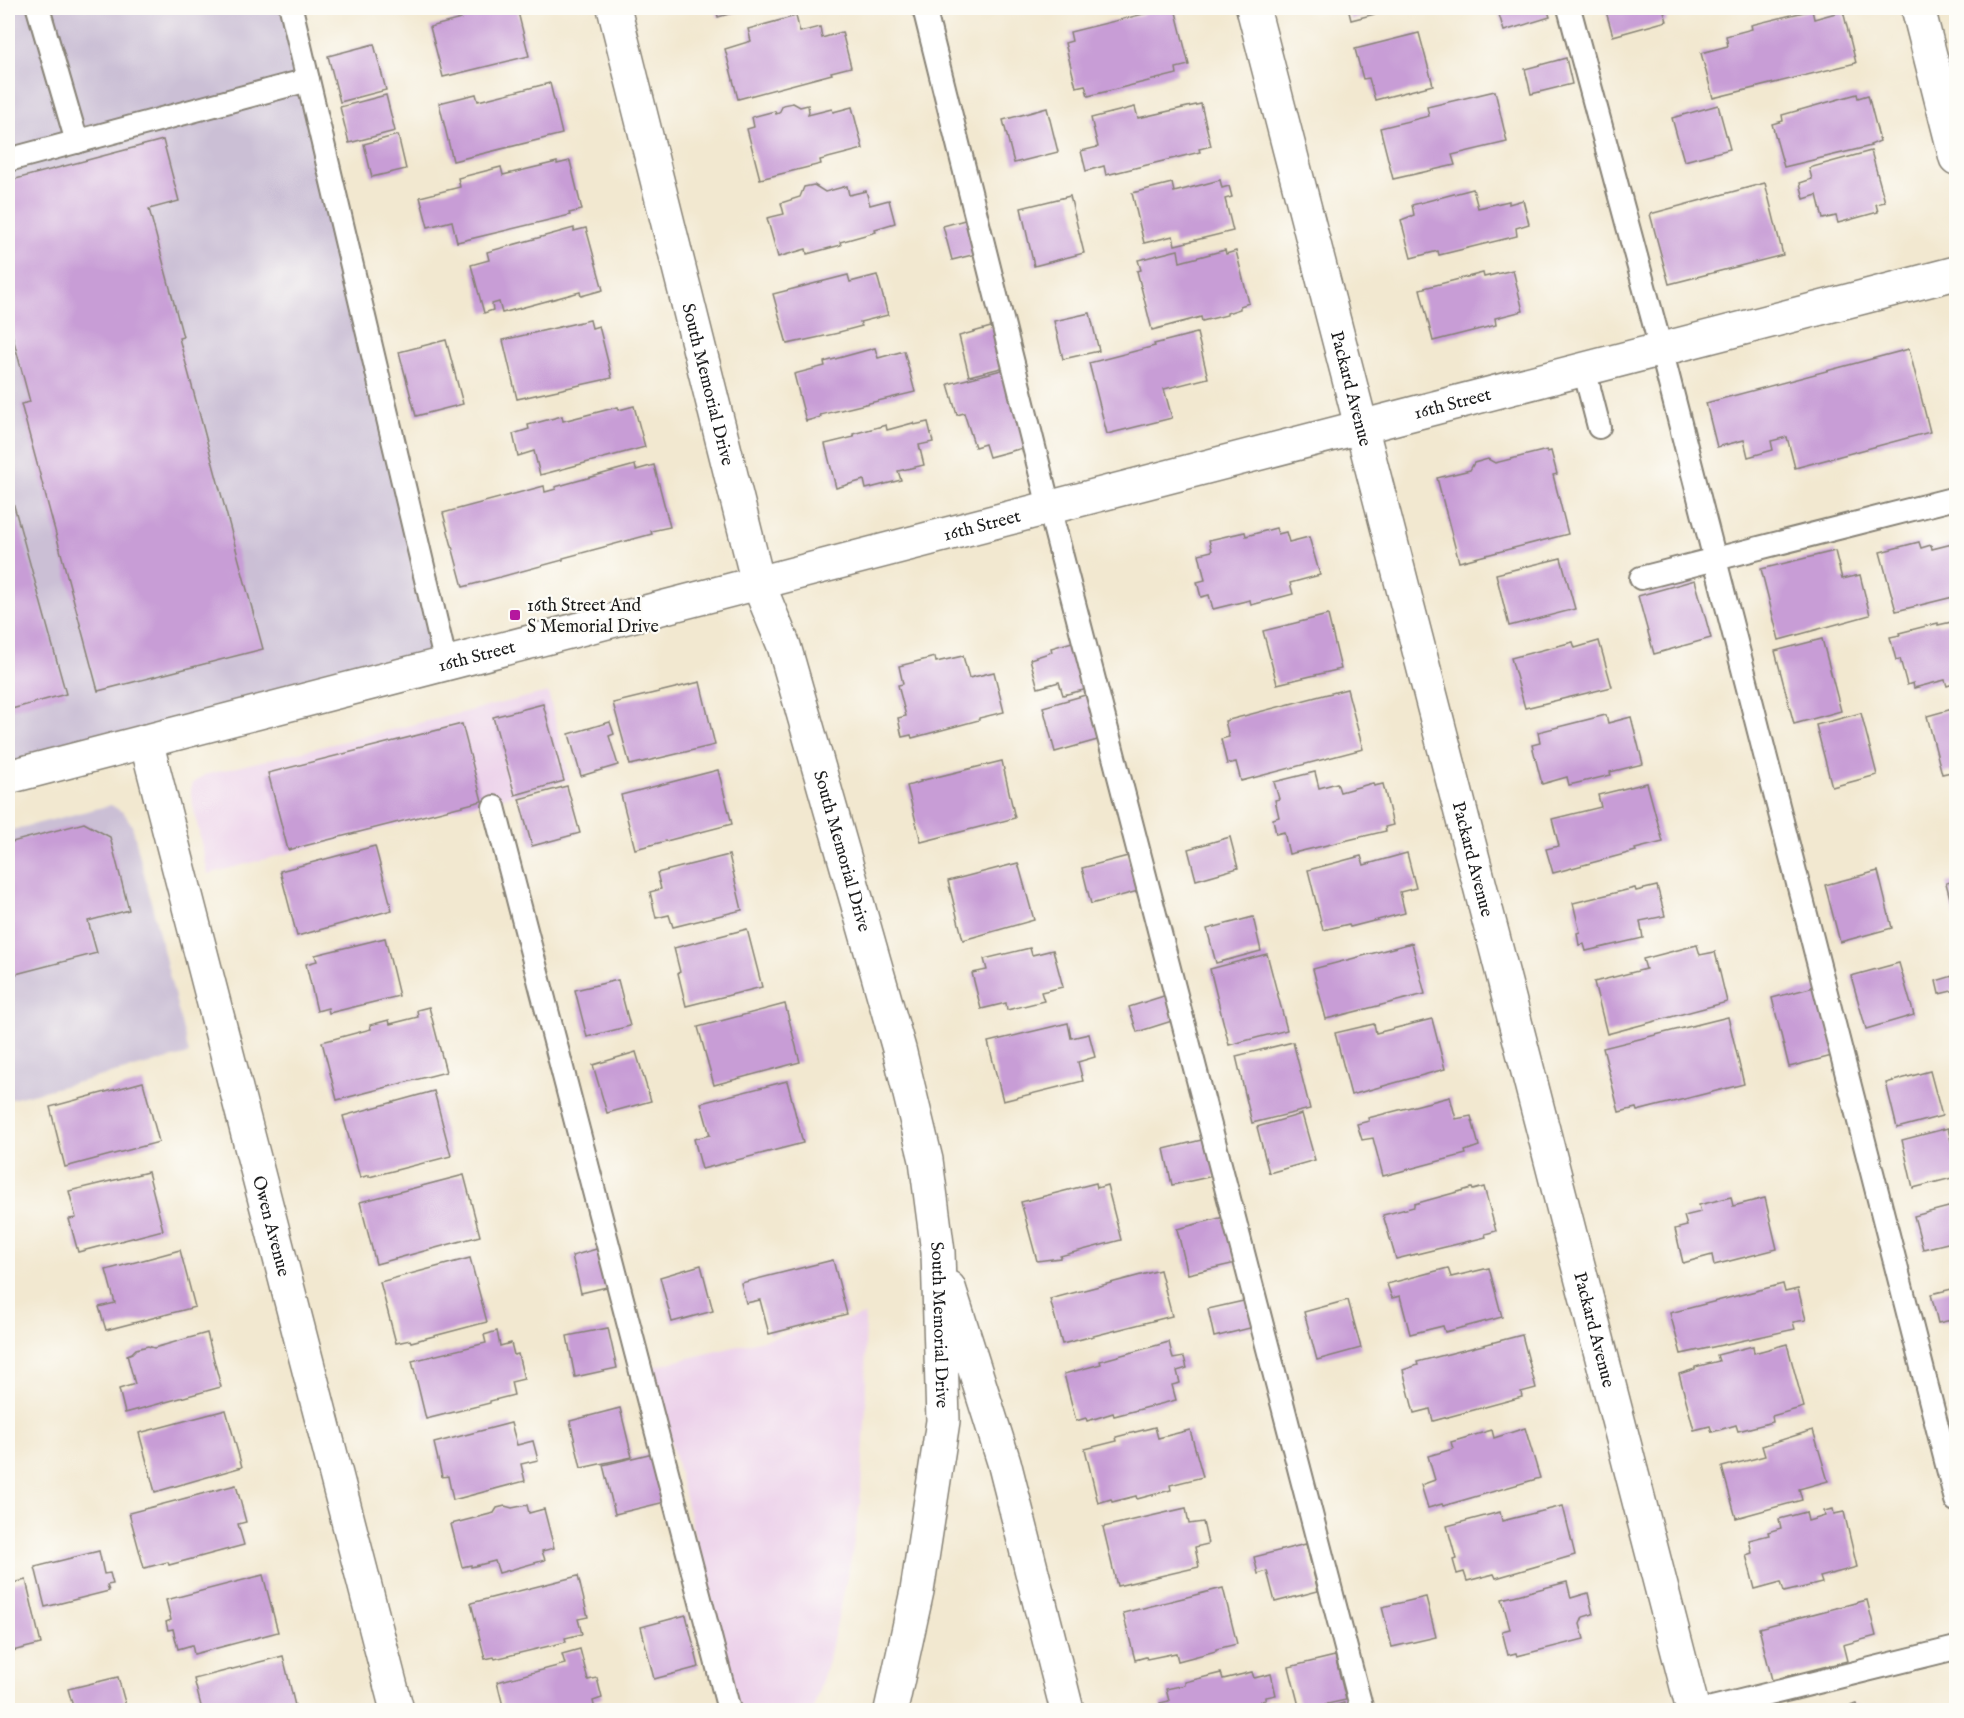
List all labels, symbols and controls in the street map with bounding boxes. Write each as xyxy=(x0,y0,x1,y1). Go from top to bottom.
street label: South Memorial Drive xyxy=(675,301,738,468)
street label: Packard Avenue xyxy=(1324,329,1376,449)
street label: 16th Street xyxy=(1412,384,1494,426)
street label: 16th Street xyxy=(941,505,1023,547)
place label: 16th Street And S Memorial Drive xyxy=(527,595,659,639)
marker: 16th Street And S Memorial Drive xyxy=(508,608,522,622)
street label: 16th Street xyxy=(436,636,518,678)
street label: South Memorial Drive xyxy=(807,768,875,935)
street label: Packard Avenue xyxy=(1446,799,1498,920)
street label: Owen Avenue xyxy=(246,1173,294,1279)
street label: South Memorial Drive xyxy=(924,1241,953,1409)
street label: Packard Avenue xyxy=(1567,1270,1619,1390)

